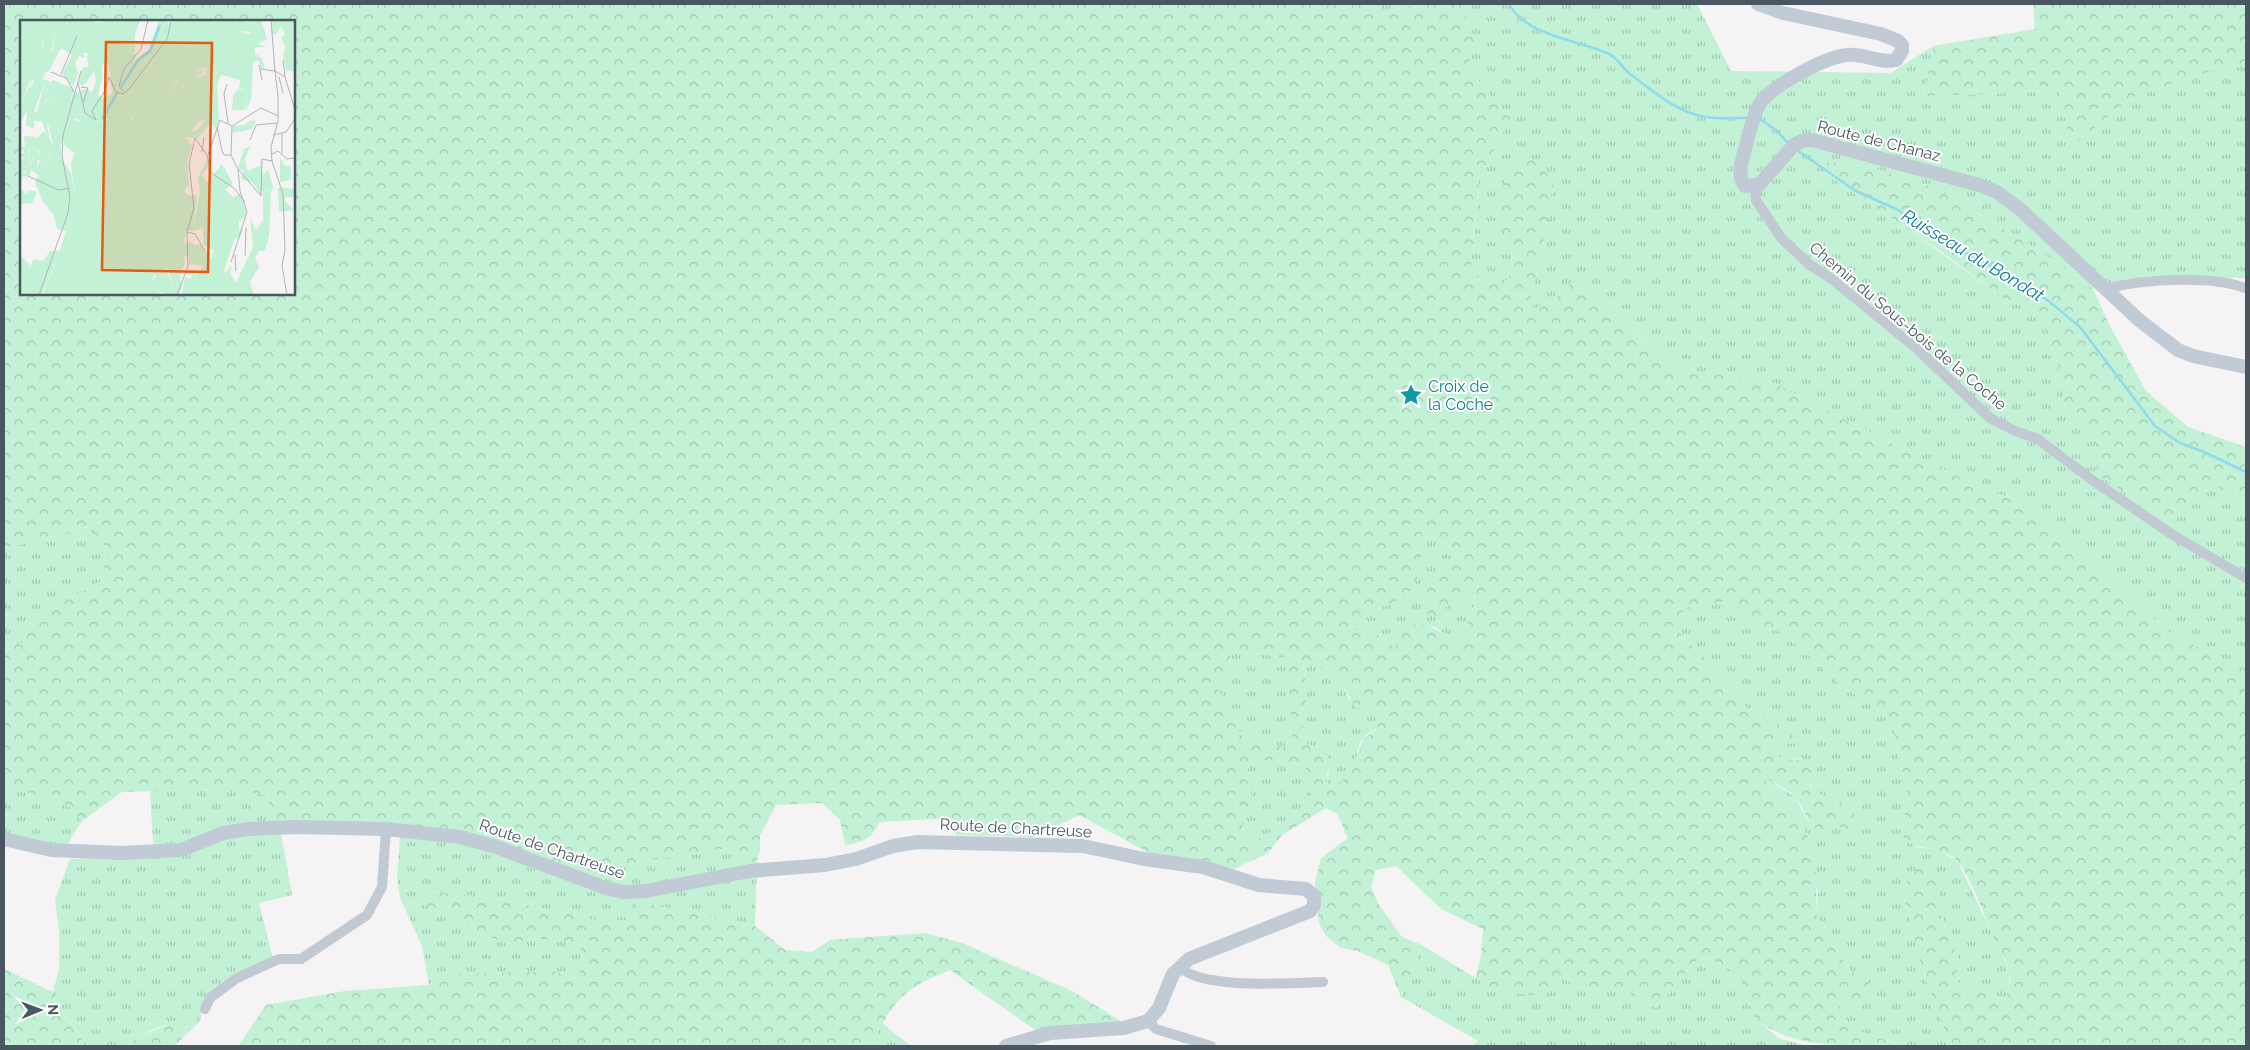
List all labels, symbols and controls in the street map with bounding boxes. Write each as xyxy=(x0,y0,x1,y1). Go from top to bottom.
inset map xyxy=(20,20,295,295)
street label: Route de Chanaz xyxy=(1815,117,1943,166)
water label: Ruisseau du Bondat xyxy=(1898,204,2048,306)
street label: Chemin du Sous-bois de la Coche xyxy=(1806,238,2010,414)
place label: Croix de la Coche xyxy=(1428,377,1493,414)
place icon: Croix de la Coche xyxy=(1398,382,1424,408)
street label: Route de Chartreuse xyxy=(477,815,627,883)
street label: Route de Chartreuse xyxy=(939,815,1093,841)
north arrow xyxy=(15,985,65,1035)
text: N xyxy=(45,1004,61,1015)

